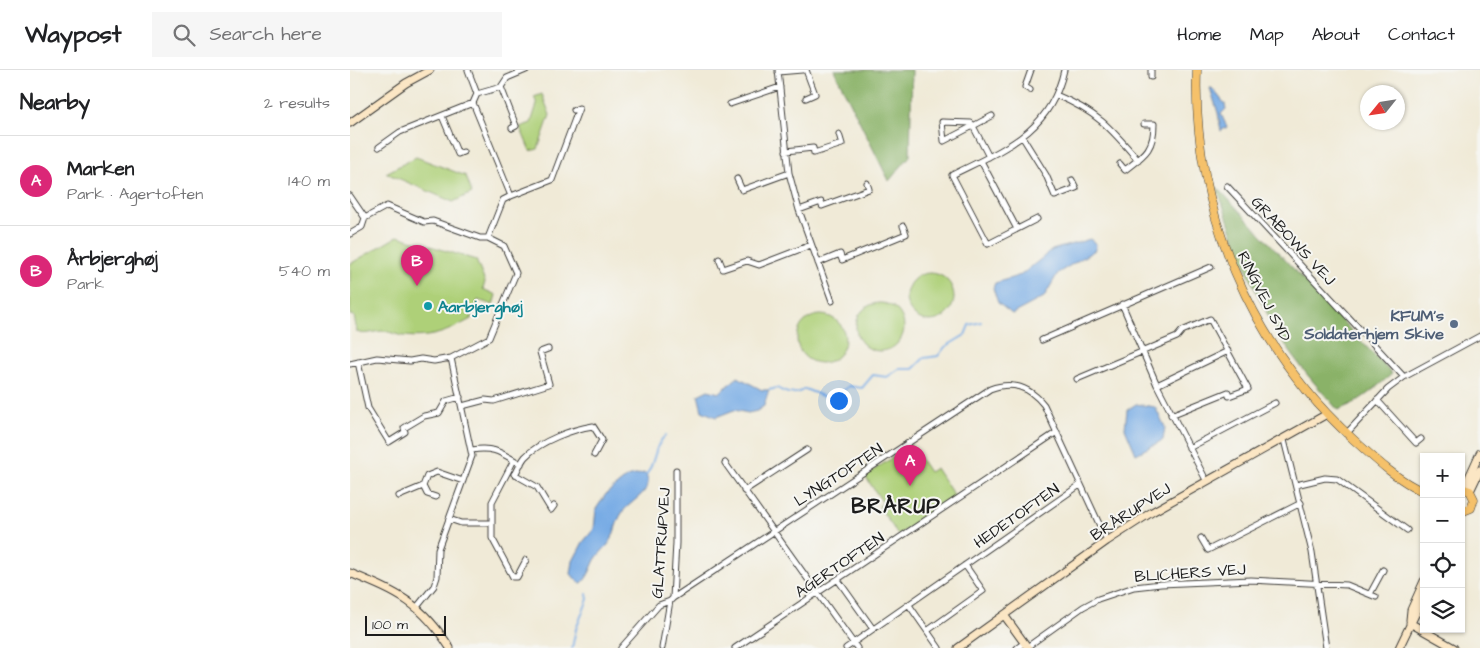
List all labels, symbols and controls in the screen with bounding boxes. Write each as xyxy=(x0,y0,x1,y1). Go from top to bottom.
search box xyxy=(152,12,502,57)
text: Waypost xyxy=(25,18,122,52)
icon: search xyxy=(170,21,198,49)
text: Search here xyxy=(210,21,322,48)
text: Home xyxy=(1177,22,1222,47)
text: Map xyxy=(1250,22,1284,47)
text: About xyxy=(1312,22,1360,47)
text: Contact xyxy=(1388,22,1455,47)
north arrow xyxy=(1360,85,1405,130)
text: Nearby xyxy=(20,88,90,117)
text: 2 results xyxy=(264,92,330,114)
text: Marken xyxy=(67,156,134,183)
text: A xyxy=(31,170,41,192)
text: 140 m xyxy=(288,170,330,192)
text: Park · Agertoften xyxy=(67,183,203,205)
street label: GRABOWS VEJ xyxy=(1246,191,1341,290)
pin: B xyxy=(401,245,433,286)
text: Årbjerghøj xyxy=(67,246,158,273)
street label: RINGVEJ SYD xyxy=(1232,248,1296,345)
text: B xyxy=(30,260,42,282)
text: 540 m xyxy=(279,260,330,282)
text: Park xyxy=(67,273,104,295)
place label: Aarbjerghøj xyxy=(438,296,524,320)
marker: Aarbjerghøj xyxy=(422,300,434,312)
place label: KFUM's Soldaterhjem Skive xyxy=(1303,305,1444,345)
marker: KFUM's Soldaterhjem Skive xyxy=(1448,318,1460,330)
your location xyxy=(826,388,852,414)
street label: LYNGTOFTEN xyxy=(790,438,887,512)
pin: A xyxy=(894,445,926,486)
map controls xyxy=(1420,453,1465,633)
button: + xyxy=(1420,453,1465,498)
street label: BRÅRUPVEJ xyxy=(1086,477,1175,546)
street label: HEDETOFTEN xyxy=(969,478,1064,554)
street label: GLATTRUPVEJ xyxy=(646,486,676,599)
district label: BRÅRUP xyxy=(851,492,941,521)
button: − xyxy=(1420,498,1465,543)
street label: AGERTOFTEN xyxy=(791,527,889,603)
button: locate xyxy=(1420,543,1465,588)
street label: BLICHERS VEJ xyxy=(1134,558,1247,588)
button: layers xyxy=(1420,588,1465,633)
scale bar xyxy=(365,613,446,636)
text: 100 m xyxy=(372,615,408,635)

